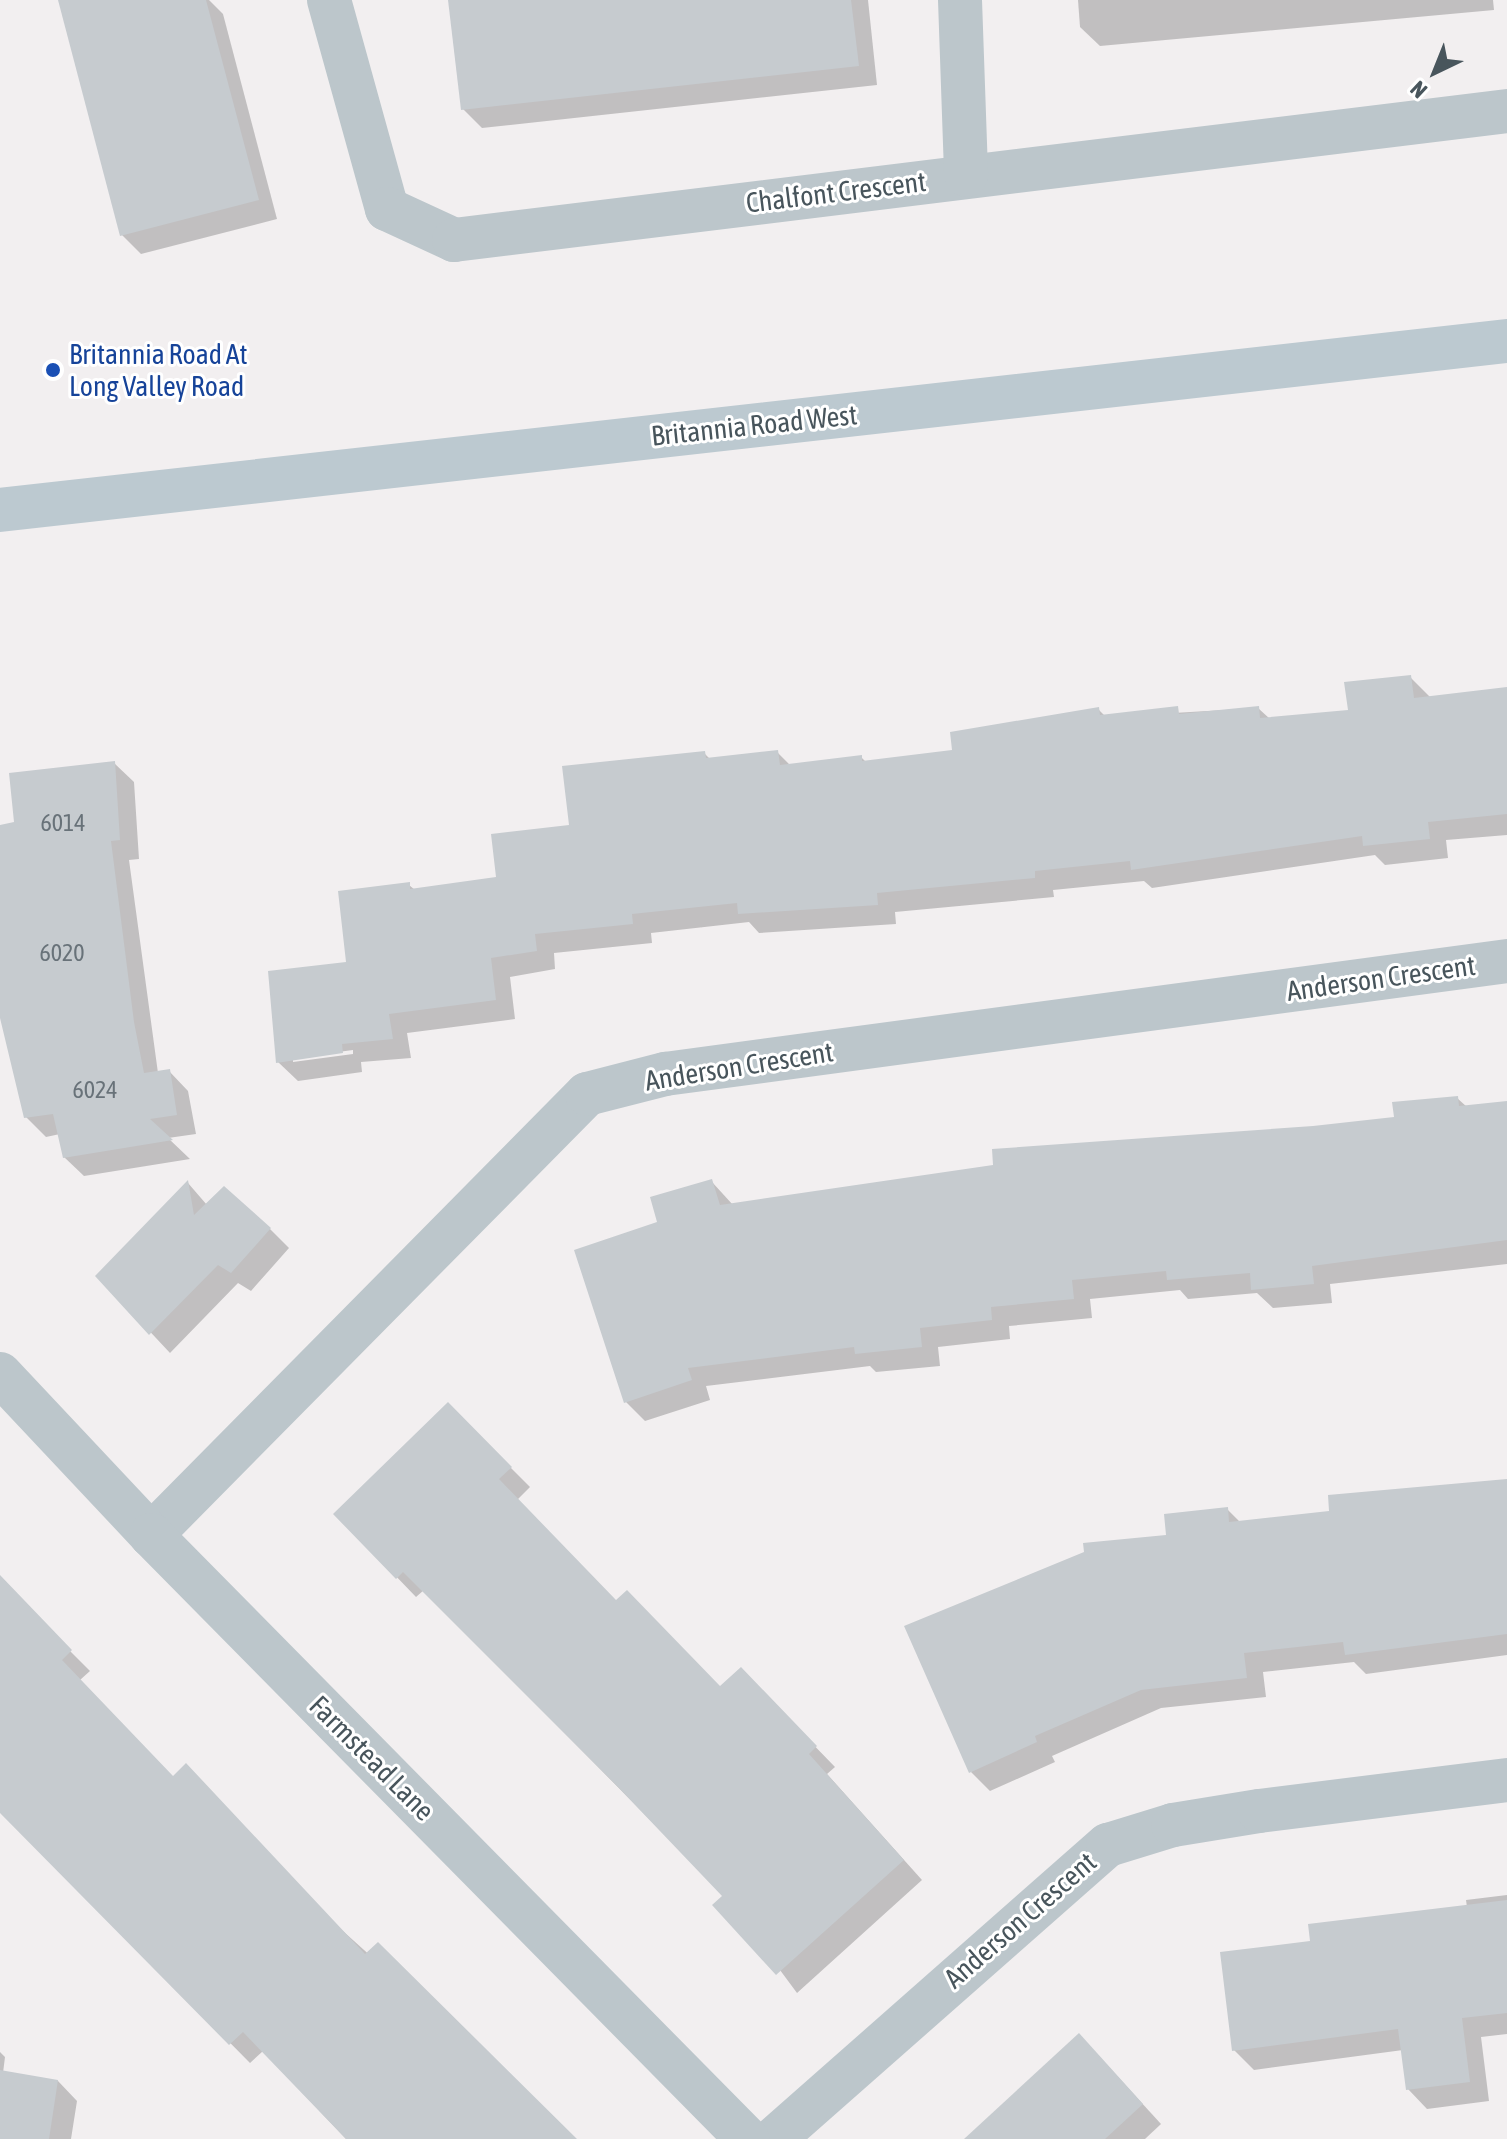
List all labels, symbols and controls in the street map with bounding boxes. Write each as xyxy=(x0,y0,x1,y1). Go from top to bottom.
north arrow xyxy=(1395,32,1475,112)
text: N xyxy=(1405,76,1432,103)
street label: Chalfont Crescent xyxy=(744,164,928,220)
place label: Britannia Road At Long Valley Road xyxy=(69,337,248,403)
marker: Britannia Road At Long Valley Road xyxy=(44,361,62,379)
street label: Britannia Road West xyxy=(649,397,859,453)
house number: 6014 xyxy=(40,809,86,837)
house number: 6020 xyxy=(39,939,85,967)
street label: Anderson Crescent xyxy=(1284,948,1478,1008)
street label: Anderson Crescent xyxy=(642,1035,836,1097)
house number: 6024 xyxy=(72,1076,118,1104)
street label: Farmstead Lane xyxy=(303,1689,441,1827)
street label: Anderson Crescent xyxy=(937,1845,1103,1995)

